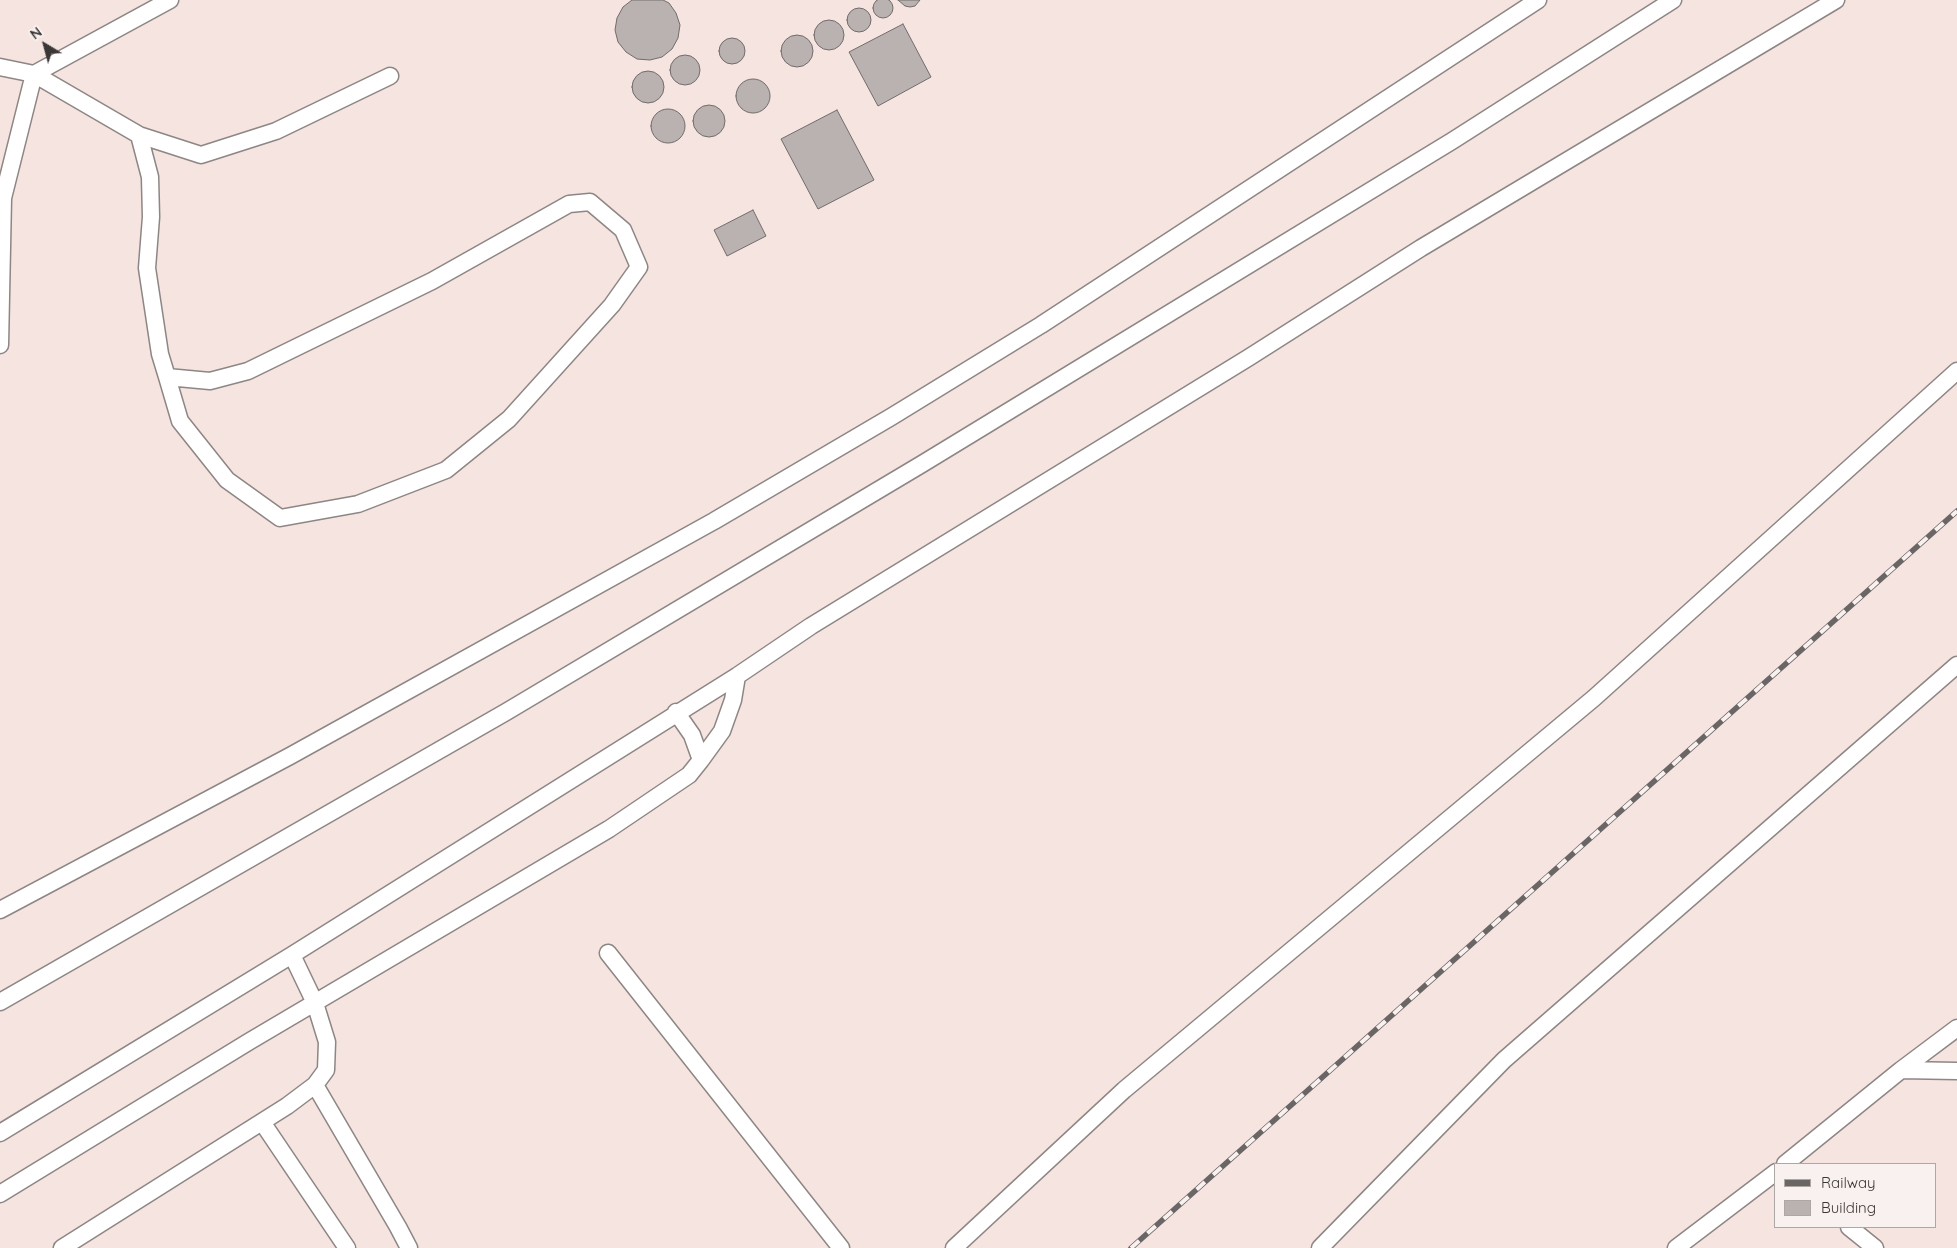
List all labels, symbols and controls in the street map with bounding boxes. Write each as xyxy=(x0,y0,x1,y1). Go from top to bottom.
north arrow xyxy=(20,20,70,70)
text: N xyxy=(26,23,45,43)
legend xyxy=(1774,1163,1937,1228)
text: Railway xyxy=(1821,1173,1876,1192)
text: Building xyxy=(1821,1198,1876,1217)

